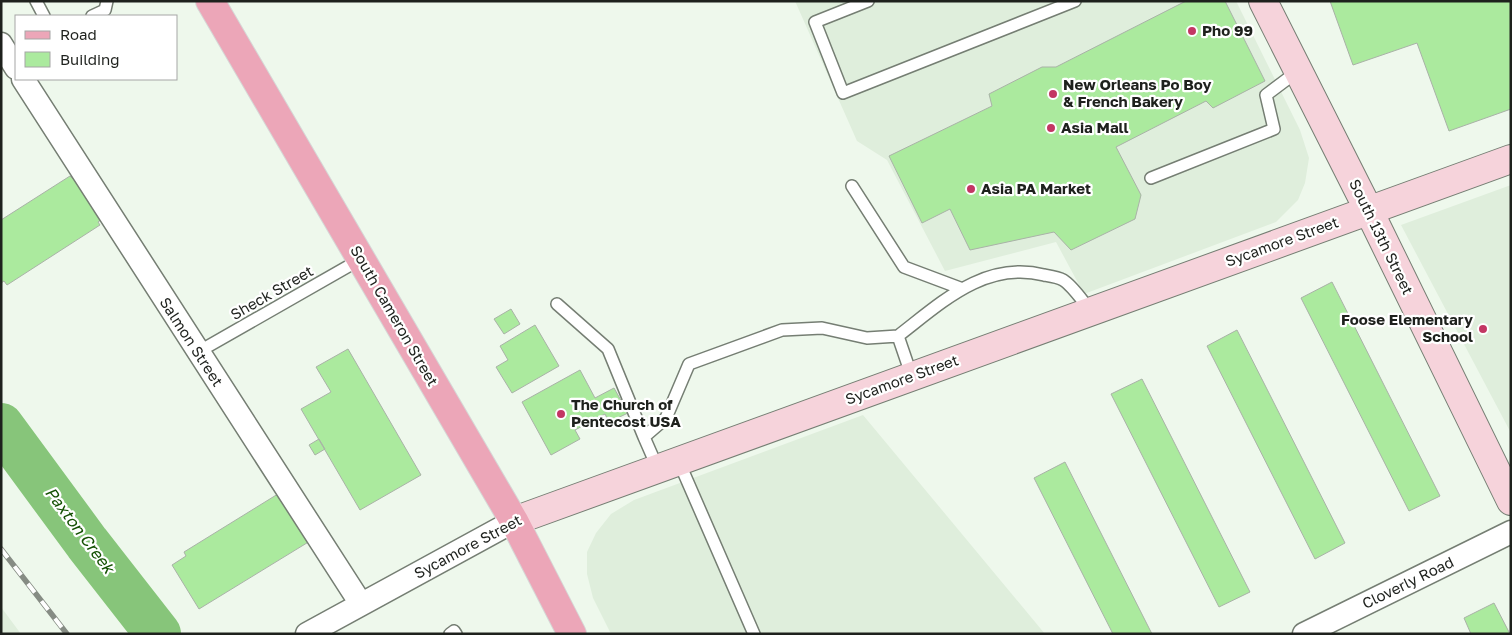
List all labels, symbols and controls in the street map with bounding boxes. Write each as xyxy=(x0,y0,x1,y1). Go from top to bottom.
legend xyxy=(15,15,178,80)
place label: Pho 99 xyxy=(1202,21,1253,39)
text: Road xyxy=(60,25,97,43)
marker: Pho 99 xyxy=(1186,25,1198,37)
text: Building xyxy=(60,50,120,68)
place label: New Orleans Po Boy & French Bakery xyxy=(1063,75,1211,110)
marker: New Orleans Po Boy & French Bakery xyxy=(1047,88,1059,100)
place label: Asia Mall xyxy=(1061,118,1129,136)
marker: Asia Mall xyxy=(1045,122,1057,134)
street label: South 13th Street xyxy=(1346,176,1418,297)
place label: Asia PA Market xyxy=(981,179,1091,197)
marker: Asia PA Market xyxy=(965,183,977,195)
street label: Sycamore Street xyxy=(1223,212,1341,270)
street label: South Cameron Street xyxy=(347,242,443,389)
street label: Sheck Street xyxy=(227,261,316,323)
street label: Salmon Street xyxy=(156,294,227,389)
place label: Foose Elementary School xyxy=(1341,310,1473,345)
marker: Foose Elementary School xyxy=(1477,323,1489,335)
street label: Sycamore Street xyxy=(843,350,961,408)
place label: The Church of Pentecost USA xyxy=(571,395,681,430)
marker: The Church of Pentecost USA xyxy=(555,408,567,420)
water label: Paxton Creek xyxy=(41,483,120,579)
street label: Sycamore Street xyxy=(411,510,524,582)
street label: Cloverly Road xyxy=(1359,552,1456,612)

